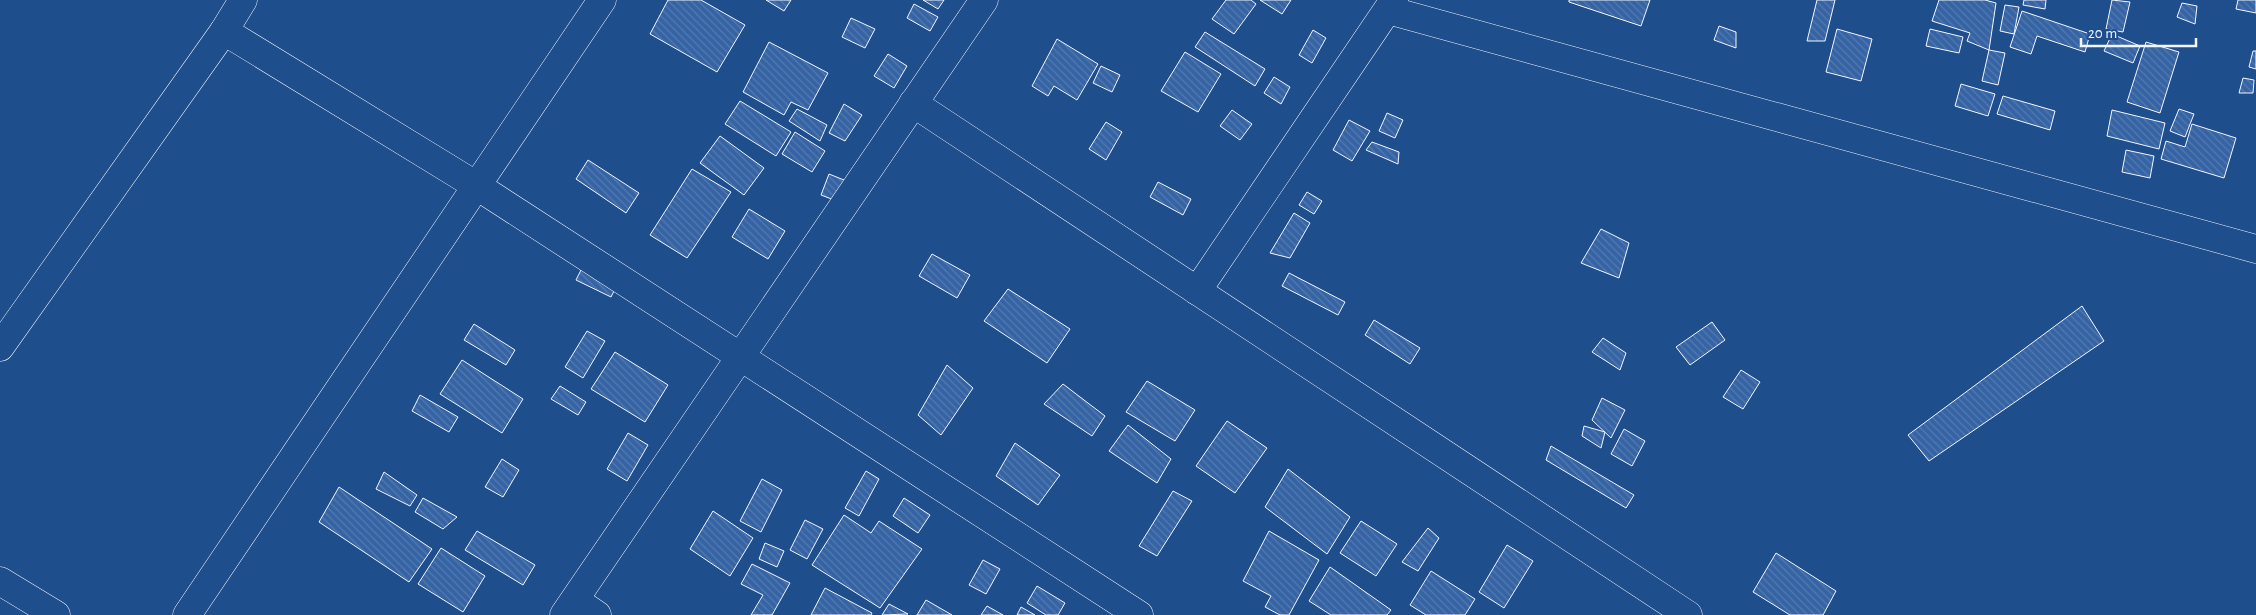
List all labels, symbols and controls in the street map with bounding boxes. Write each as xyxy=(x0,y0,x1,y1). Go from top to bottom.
scale bar xyxy=(2081,15,2196,47)
text: 20 m xyxy=(2088,26,2117,41)

